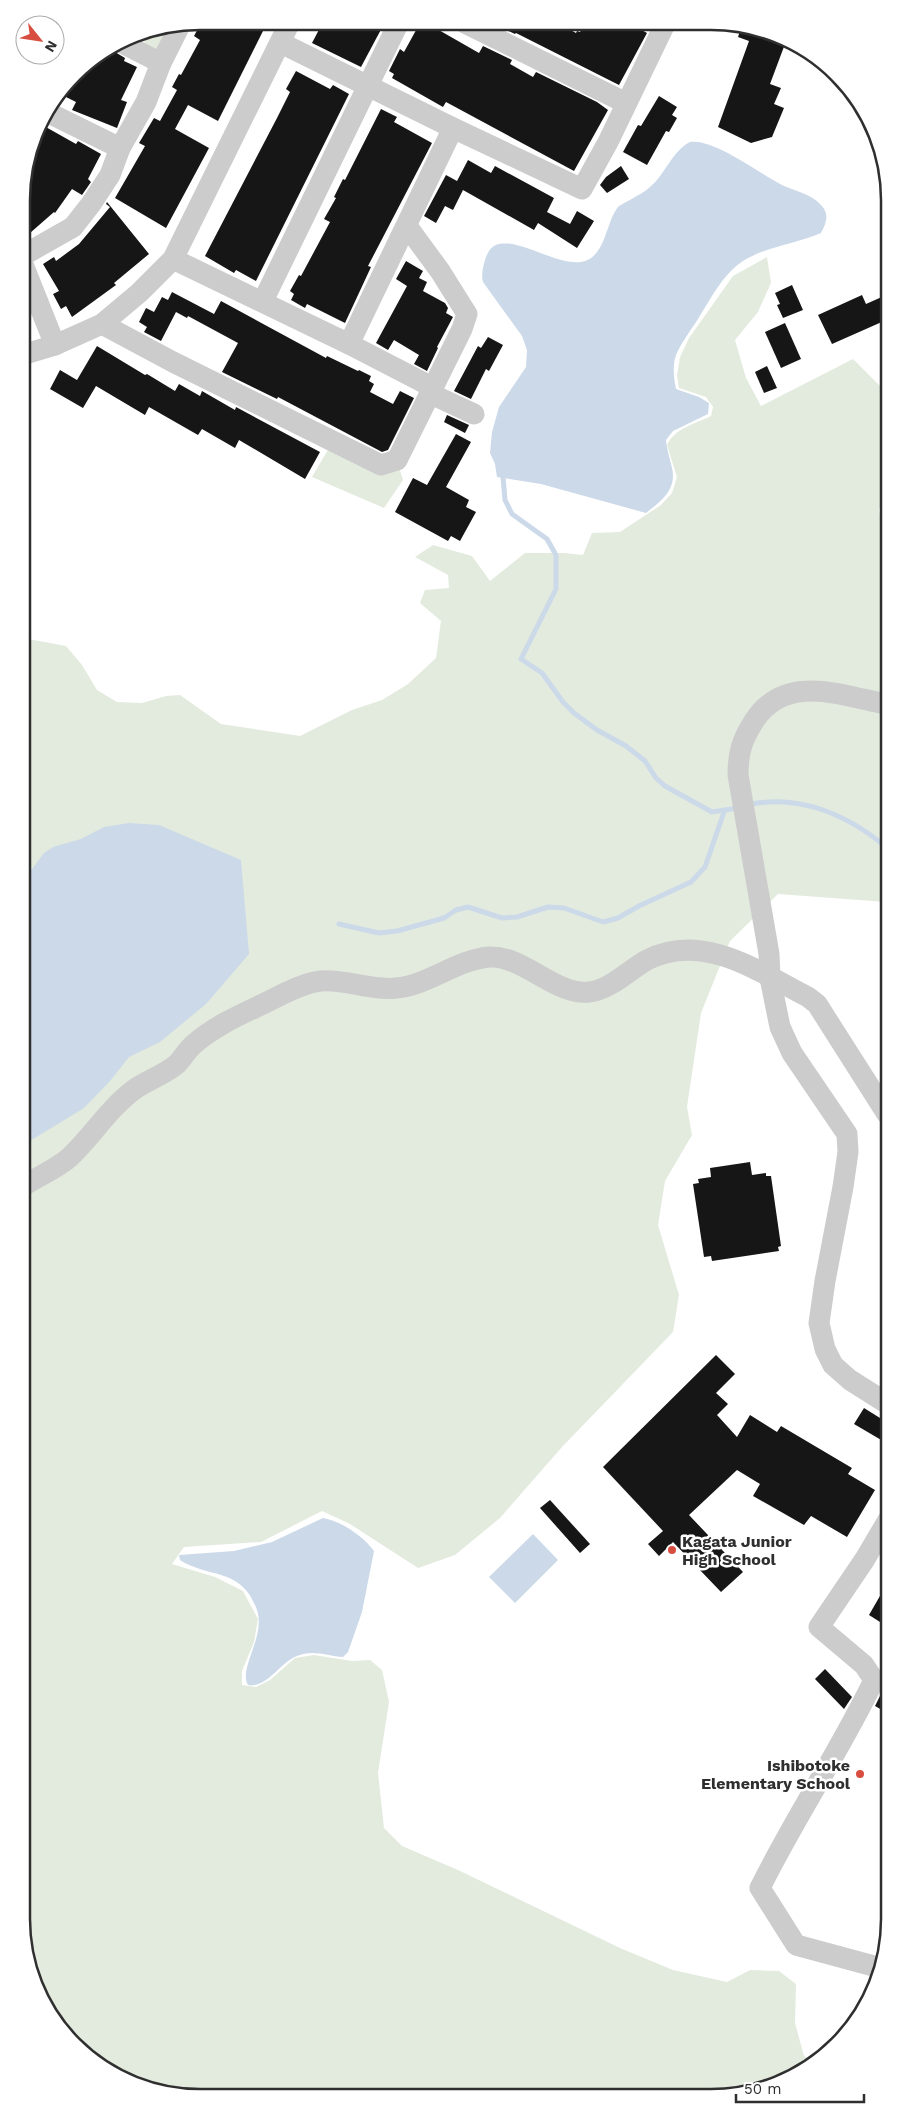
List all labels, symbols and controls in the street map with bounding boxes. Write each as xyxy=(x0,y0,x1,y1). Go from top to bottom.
north arrow xyxy=(15,15,65,65)
text: N xyxy=(42,38,61,55)
place label: Kagata Junior High School xyxy=(682,1532,792,1569)
marker: Kagata Junior High School xyxy=(666,1544,678,1556)
place label: Ishibotoke Elementary School xyxy=(701,1756,851,1793)
marker: Ishibotoke Elementary School xyxy=(854,1768,866,1780)
scale bar xyxy=(736,2072,864,2104)
text: 50 m xyxy=(744,2080,781,2098)

